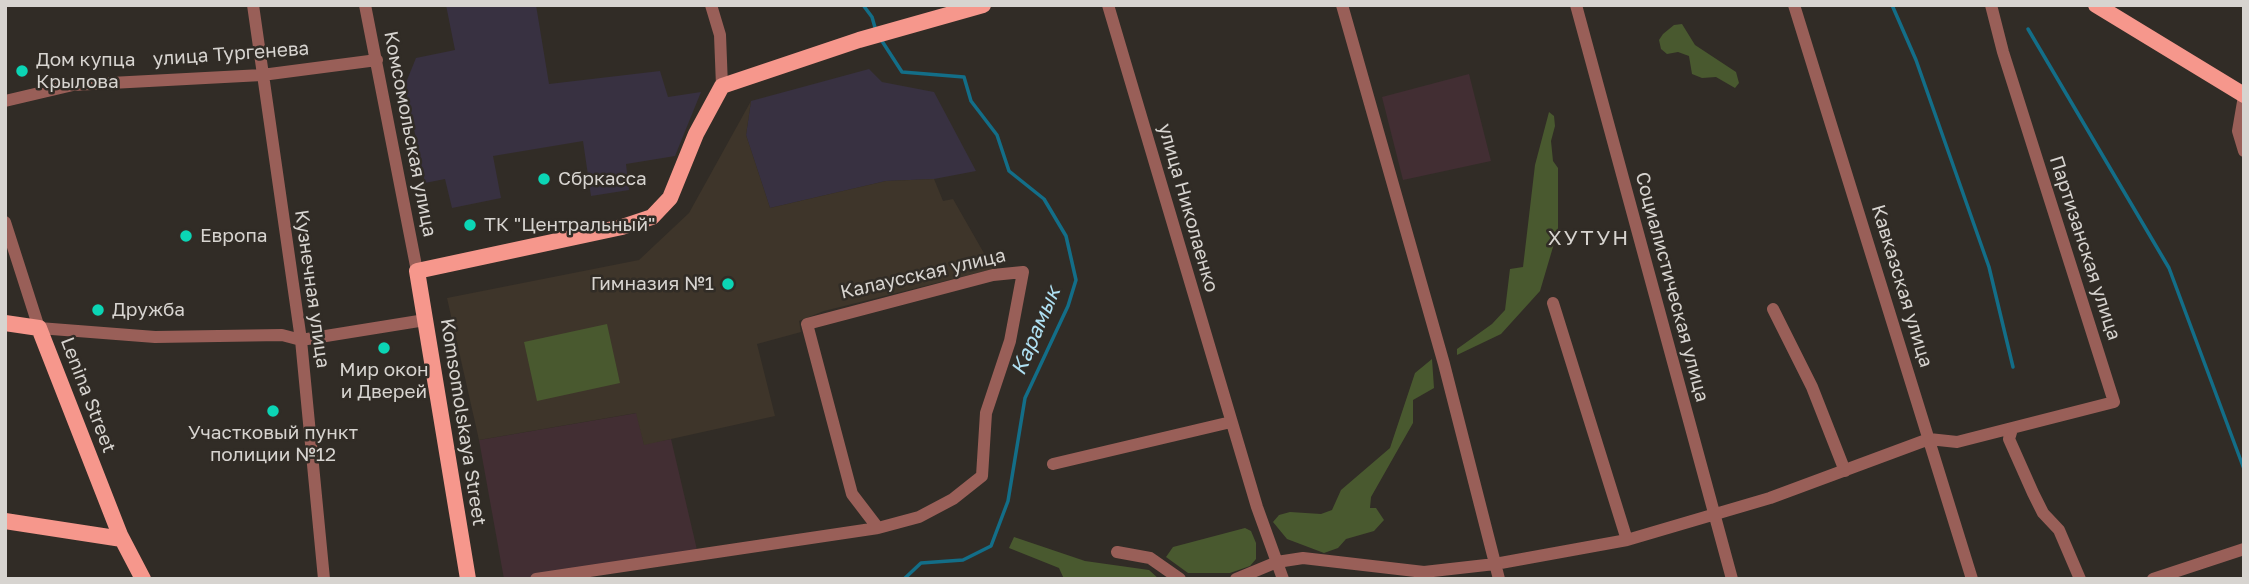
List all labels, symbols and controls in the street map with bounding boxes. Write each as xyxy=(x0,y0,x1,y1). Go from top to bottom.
street label: Комсомольская улица xyxy=(379,29,441,239)
street label: улица Тургенева xyxy=(152,37,310,71)
place label: Дом купца Крылова xyxy=(36,49,135,93)
marker: Дом купца Крылова xyxy=(14,63,30,79)
street label: улица Николаенко xyxy=(1153,121,1223,295)
street label: Партизанская улица xyxy=(2044,153,2126,343)
place label: Сбркасса xyxy=(558,168,647,190)
street label: Социалистическая улица xyxy=(1630,170,1714,404)
marker: Сбркасса xyxy=(536,171,552,187)
street label: Кавказская улица xyxy=(1866,202,1938,370)
street label: Кузнечная улица xyxy=(290,208,334,370)
place label: ТК "Центральный" xyxy=(484,214,655,236)
marker: ТК "Центральный" xyxy=(462,217,478,233)
place label: Европа xyxy=(200,225,268,247)
district label: ХУТУН xyxy=(1548,225,1630,251)
marker: Европа xyxy=(178,228,194,244)
street label: Калаусская улица xyxy=(838,244,1008,304)
place label: Гимназия №1 xyxy=(591,273,714,295)
marker: Гимназия №1 xyxy=(720,276,736,292)
water label: Карамык xyxy=(1006,283,1066,379)
place label: Дружба xyxy=(112,299,185,321)
marker: Дружба xyxy=(90,302,106,318)
street label: Komsomolskaya Street xyxy=(435,317,491,527)
street label: Lenina Street xyxy=(56,334,120,456)
marker: Мир окон и Дверей xyxy=(376,340,392,356)
place label: Мир окон и Дверей xyxy=(339,359,429,403)
marker: Участковый пункт полиции №12 xyxy=(265,403,281,419)
place label: Участковый пункт полиции №12 xyxy=(188,422,358,466)

